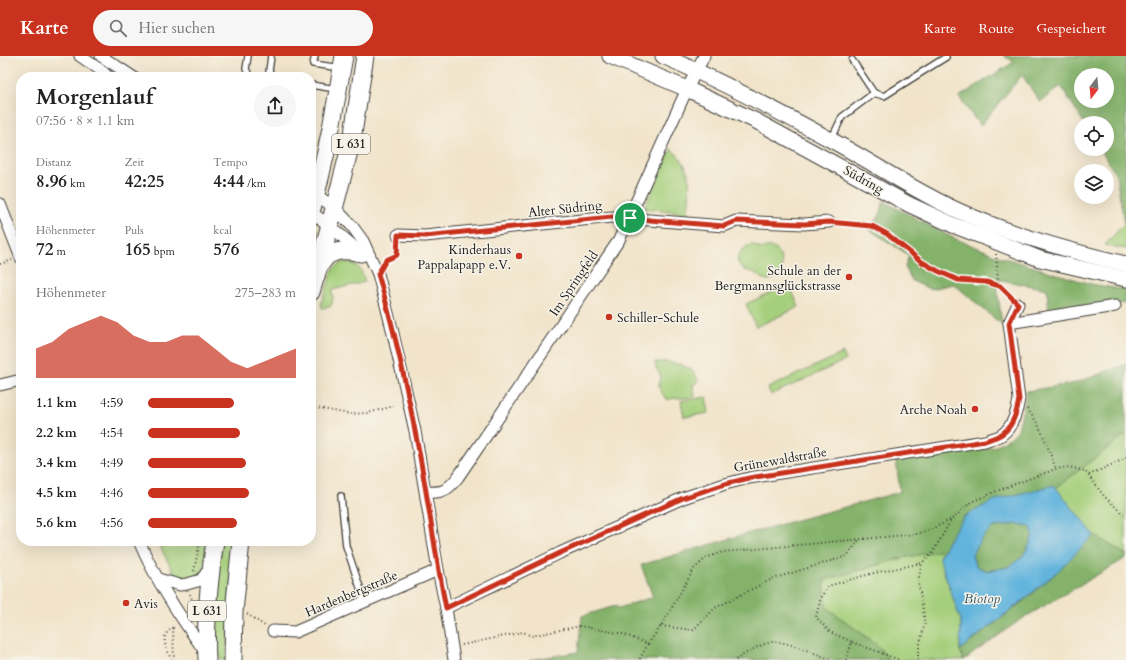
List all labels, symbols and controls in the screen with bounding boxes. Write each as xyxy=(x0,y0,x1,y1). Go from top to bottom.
search box xyxy=(93,10,373,46)
text: Karte xyxy=(20,15,69,41)
icon: search xyxy=(107,17,129,39)
text: Hier suchen xyxy=(139,18,215,38)
text: Karte xyxy=(924,19,956,38)
text: Route xyxy=(978,19,1014,38)
text: Gespeichert xyxy=(1036,19,1106,38)
north arrow xyxy=(1074,68,1114,108)
map controls xyxy=(1074,68,1114,204)
text: Morgenlauf xyxy=(36,82,153,112)
button: share xyxy=(254,85,296,127)
text: 07:56 · 8 × 1.1 km xyxy=(36,112,135,130)
button: locate xyxy=(1074,116,1114,156)
road number: L 631 xyxy=(332,134,370,154)
text: Distanz xyxy=(36,155,71,170)
text: Zeit xyxy=(125,155,144,170)
text: Tempo xyxy=(213,155,248,170)
street label: Südring xyxy=(840,161,888,199)
button: layers xyxy=(1074,164,1114,204)
text: 8.96 xyxy=(36,170,67,193)
text: 42:25 xyxy=(125,170,164,193)
text: 4:44 xyxy=(213,170,244,193)
text: km xyxy=(67,176,85,191)
text: /km xyxy=(244,176,266,191)
street label: Alter Südring xyxy=(527,196,604,222)
pin xyxy=(613,201,647,235)
icon: arrive xyxy=(619,207,641,229)
text: Höhenmeter xyxy=(36,223,95,238)
text: Puls xyxy=(125,223,144,238)
text: kcal xyxy=(213,223,232,238)
text: 72 xyxy=(36,238,53,261)
text: 165 xyxy=(125,238,151,261)
text: 576 xyxy=(213,238,239,261)
place label: Kinderhaus Pappalapapp e.V. xyxy=(417,241,511,274)
text: m xyxy=(53,244,66,259)
text: bpm xyxy=(151,244,175,259)
street label: Im Springfeld xyxy=(545,247,602,320)
marker: Kinderhaus Pappalapapp e.V. xyxy=(514,251,524,261)
place label: Schule an der Bergmannsglückstrasse xyxy=(714,262,841,295)
marker: Schule an der Bergmannsglückstrasse xyxy=(844,272,854,282)
text: Höhenmeter xyxy=(36,284,106,302)
text: 275–283 m xyxy=(234,284,296,302)
place label: Schiller-Schule xyxy=(617,309,699,327)
marker: Schiller-Schule xyxy=(604,312,614,322)
text: 1.1 km xyxy=(36,394,77,412)
text: 4:59 xyxy=(100,394,123,412)
place label: Arche Noah xyxy=(900,401,967,419)
marker: Arche Noah xyxy=(970,404,980,414)
text: 2.2 km xyxy=(36,424,77,442)
text: 4:54 xyxy=(100,424,123,442)
street label: Grünewaldstraße xyxy=(732,443,828,477)
text: 3.4 km xyxy=(36,454,77,472)
text: 4:49 xyxy=(100,454,123,472)
text: 4.5 km xyxy=(36,484,77,502)
text: 4:46 xyxy=(100,484,123,502)
text: 5.6 km xyxy=(36,514,77,532)
text: 4:56 xyxy=(100,514,123,532)
street label: Hardenbergstraße xyxy=(302,566,400,622)
water label: Biotop xyxy=(964,589,1001,608)
place label: Avis xyxy=(134,595,158,613)
marker: Avis xyxy=(121,598,131,608)
road number: L 631 xyxy=(188,601,226,621)

